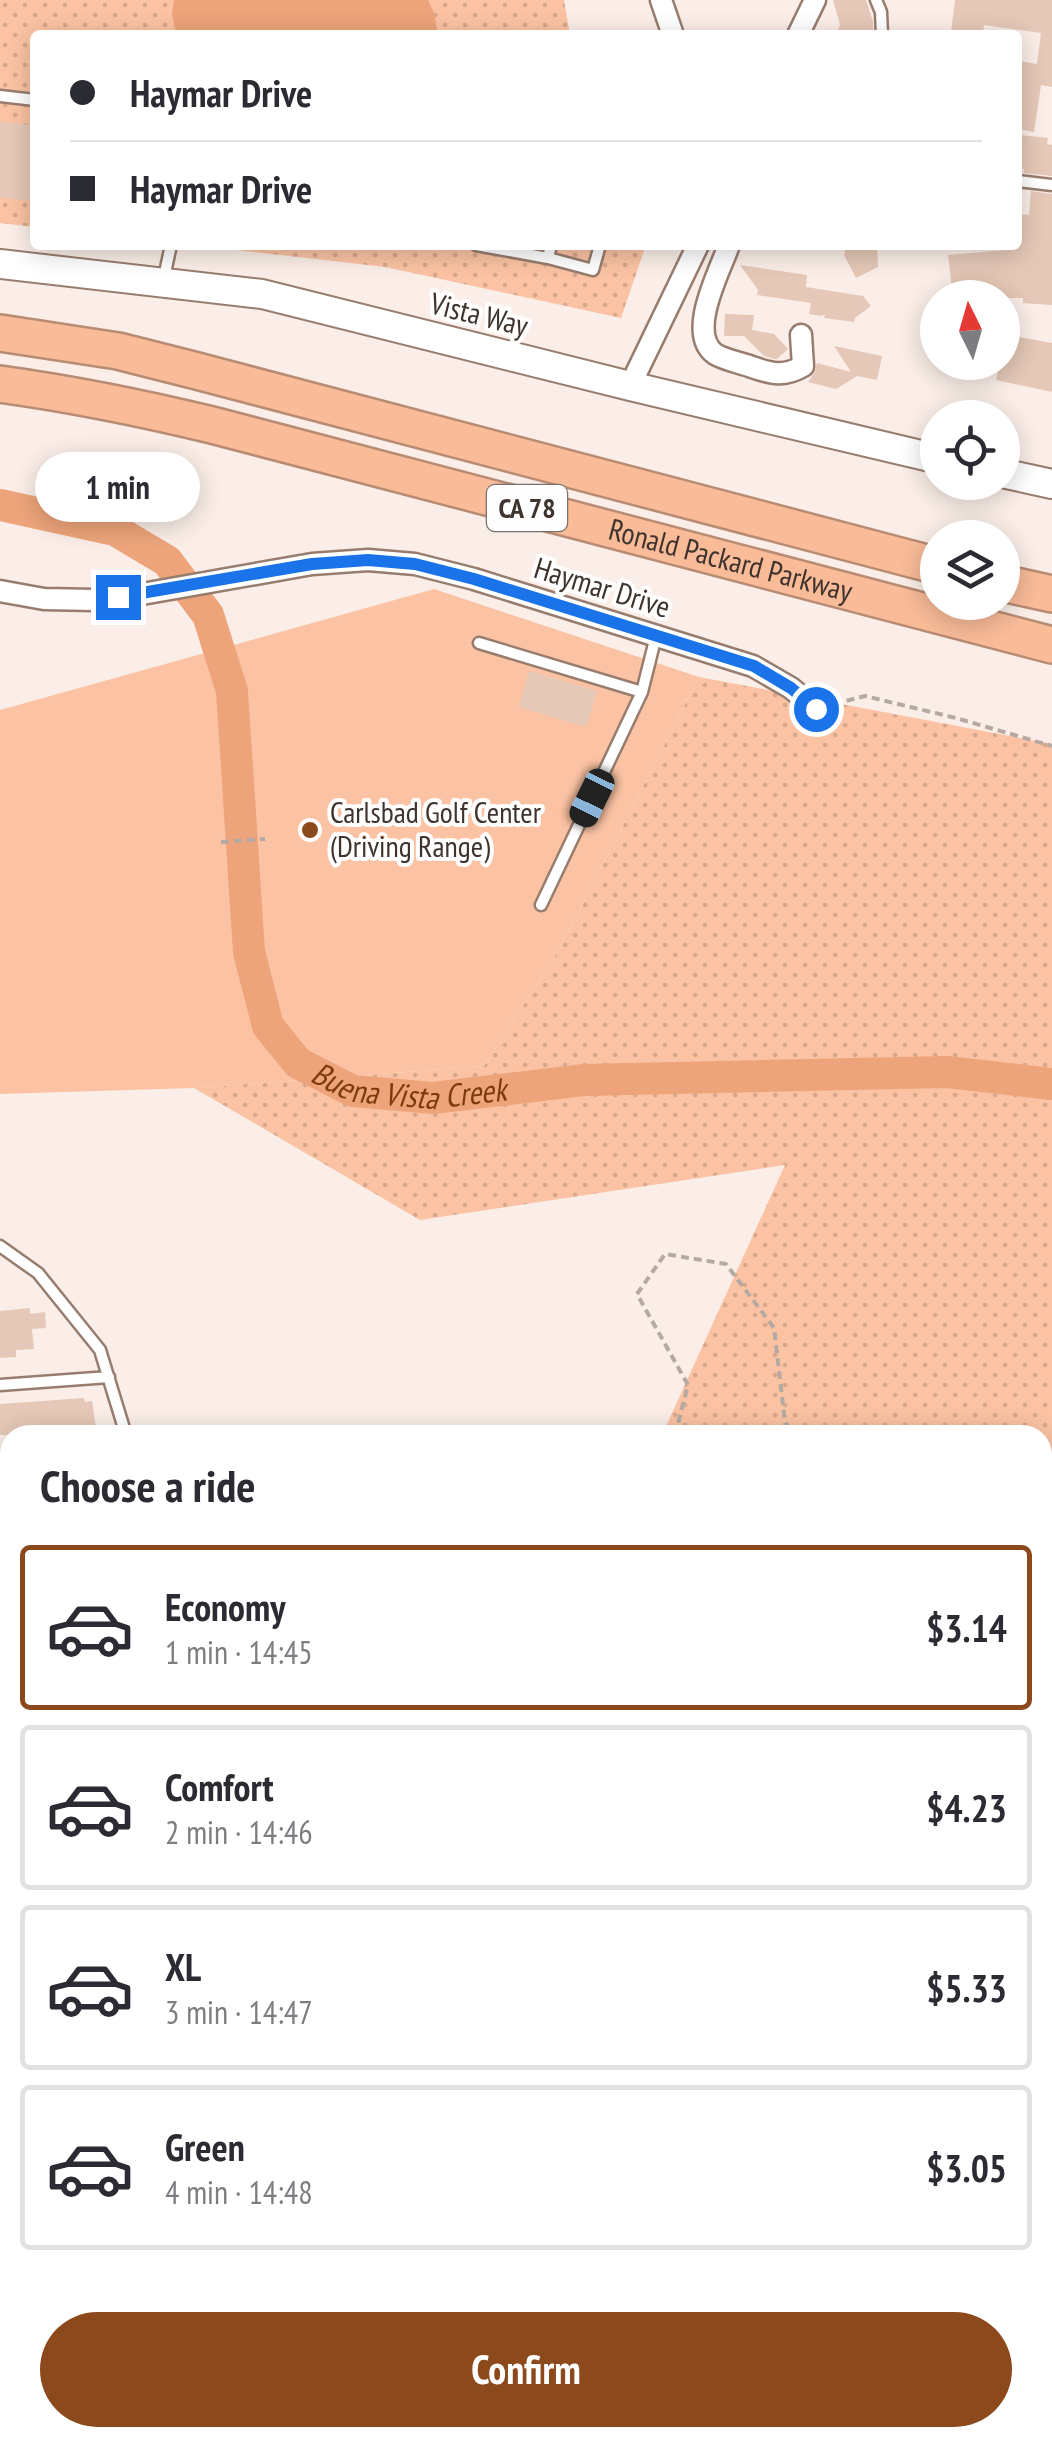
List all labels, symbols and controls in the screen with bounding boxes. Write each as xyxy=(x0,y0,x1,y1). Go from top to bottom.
text: Haymar Drive xyxy=(130,68,312,117)
text: Haymar Drive xyxy=(130,164,312,213)
north arrow xyxy=(920,280,1020,380)
map controls xyxy=(920,280,1020,620)
street label: Vista Way xyxy=(426,282,533,345)
button: locate xyxy=(920,400,1020,500)
callout: 1 min xyxy=(36,452,200,522)
text: 1 min xyxy=(85,466,150,508)
road number: CA 78 xyxy=(487,485,567,531)
street label: Ronald Packard Parkway xyxy=(605,509,857,610)
button: layers xyxy=(920,520,1020,620)
street label: Haymar Drive xyxy=(530,547,675,626)
route end xyxy=(96,575,141,620)
route start xyxy=(794,687,839,732)
car xyxy=(565,764,619,832)
place label: Carlsbad Golf Center (Driving Range) xyxy=(330,792,542,865)
marker: Carlsbad Golf Center (Driving Range) xyxy=(299,819,321,841)
water label: Buena Vista Creek xyxy=(305,1051,512,1119)
text: Choose a ride xyxy=(40,1456,255,1514)
text: Economy xyxy=(165,1582,285,1631)
icon: car xyxy=(45,1583,135,1673)
text: $3.14 xyxy=(926,1603,1007,1652)
text: 1 min · 14:45 xyxy=(165,1631,313,1673)
text: Comfort xyxy=(165,1762,274,1811)
icon: car xyxy=(45,1763,135,1853)
text: $4.23 xyxy=(926,1783,1007,1832)
text: 2 min · 14:46 xyxy=(165,1811,313,1853)
text: XL xyxy=(165,1942,201,1991)
icon: car xyxy=(45,1943,135,2033)
text: $5.33 xyxy=(926,1963,1007,2012)
text: 3 min · 14:47 xyxy=(165,1991,313,2033)
text: Green xyxy=(165,2122,245,2171)
icon: car xyxy=(45,2123,135,2213)
text: $3.05 xyxy=(926,2143,1007,2192)
text: 4 min · 14:48 xyxy=(165,2171,313,2213)
button: Confirm xyxy=(40,2312,1012,2427)

